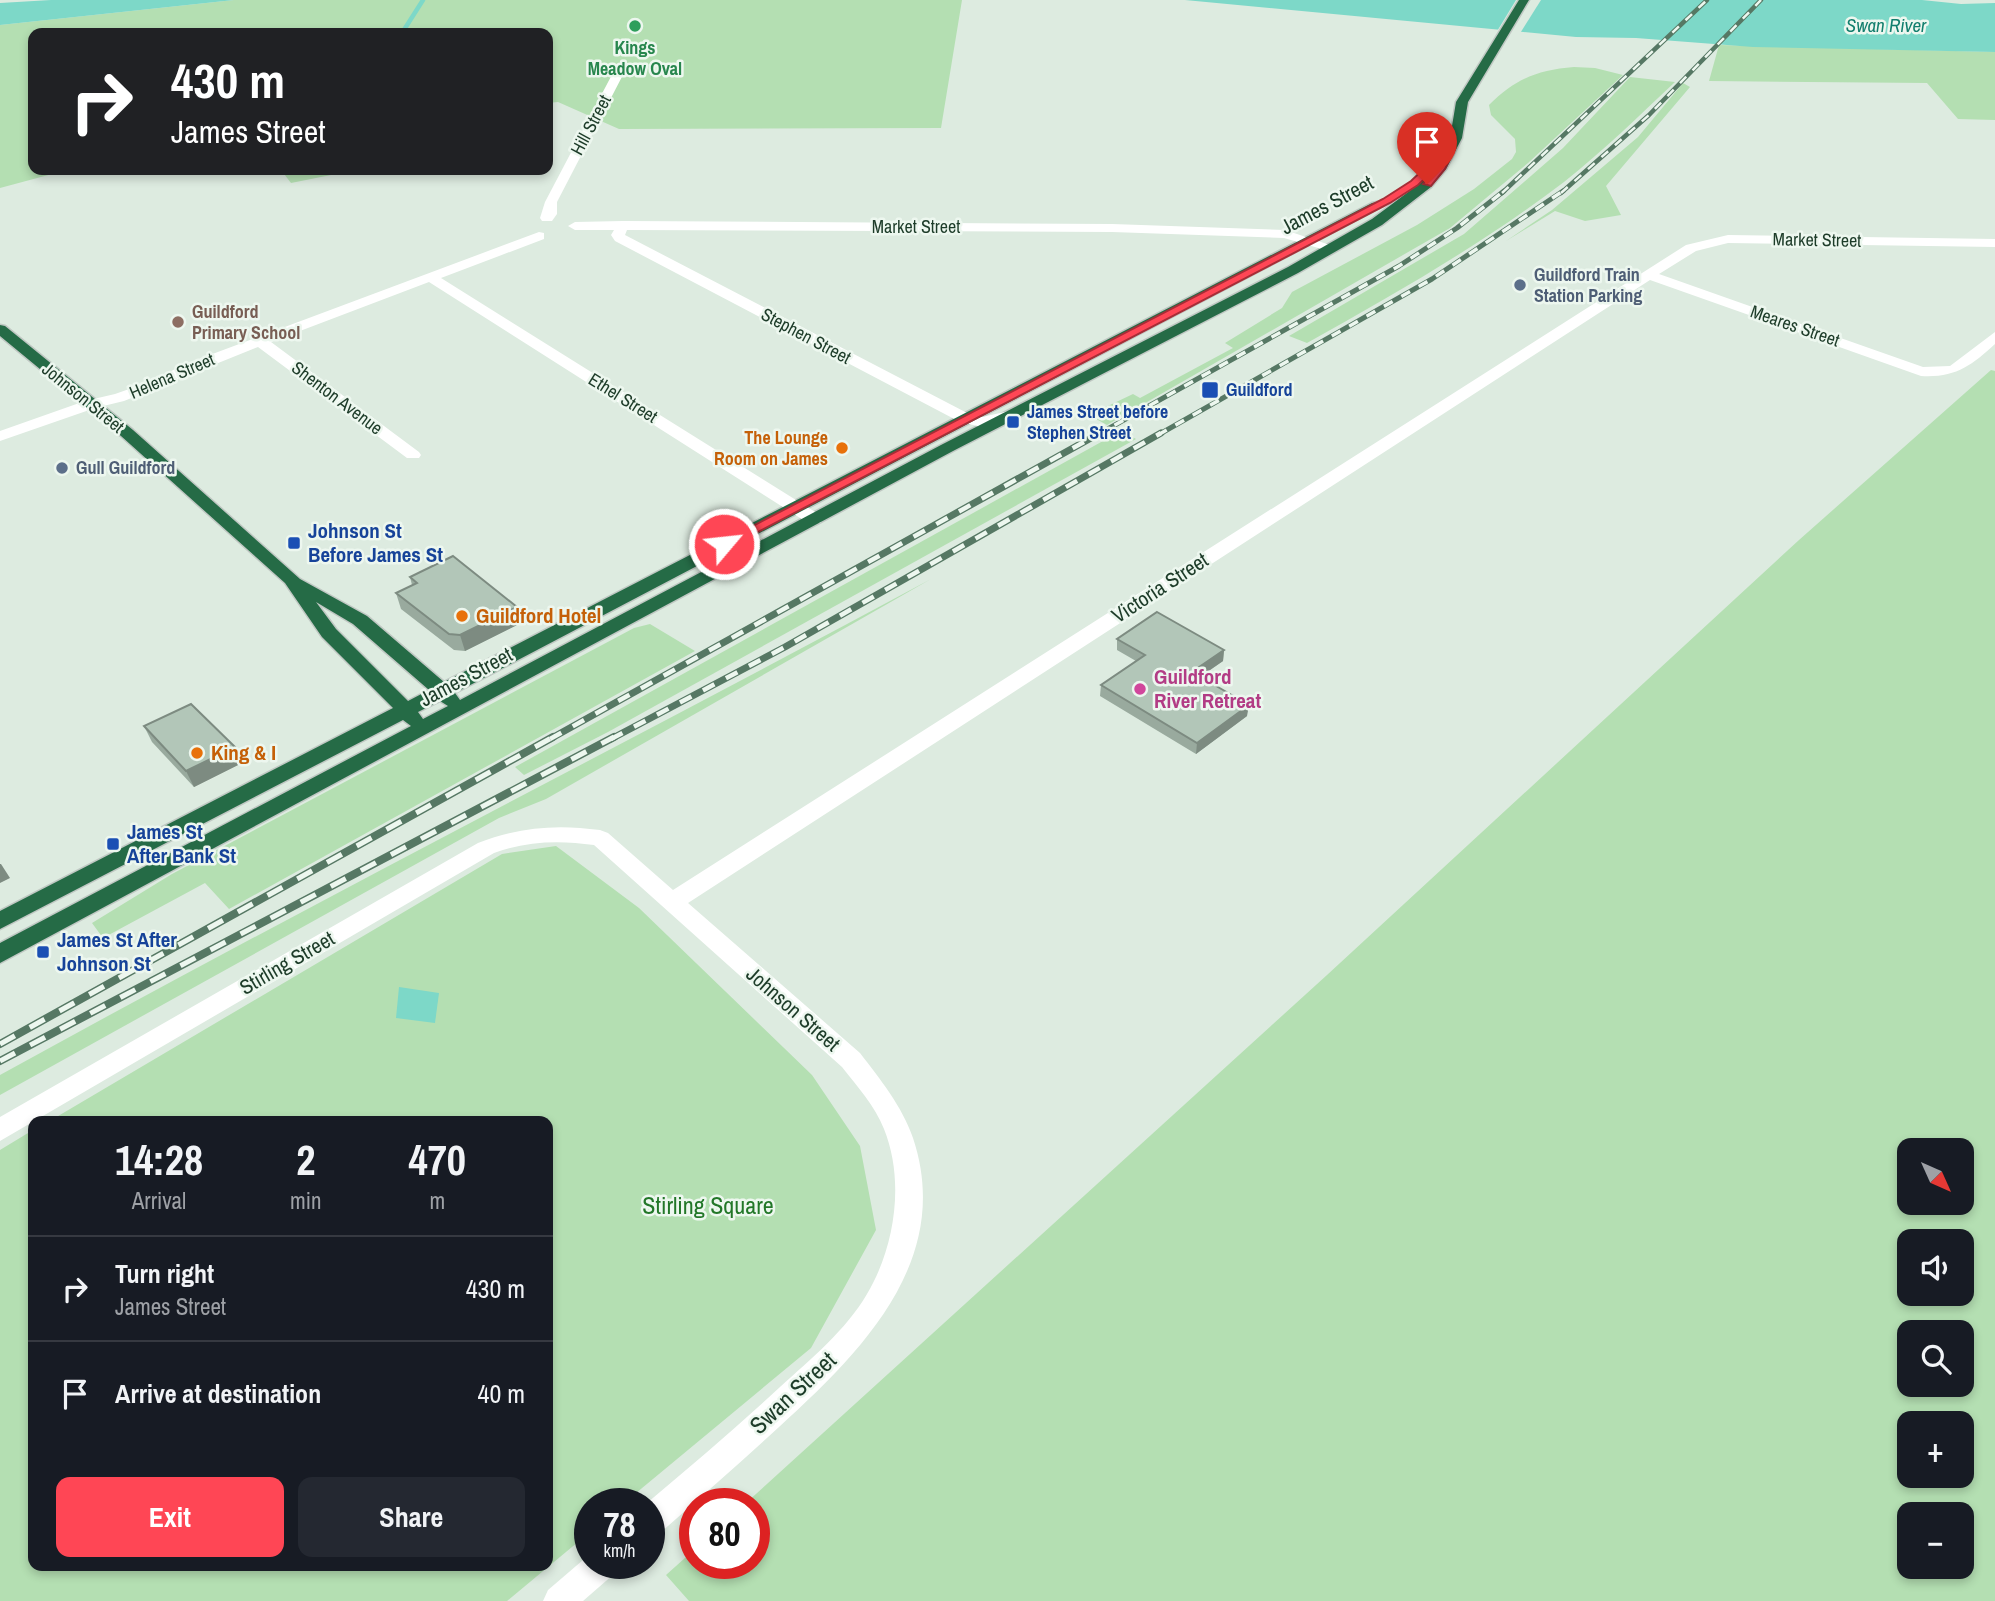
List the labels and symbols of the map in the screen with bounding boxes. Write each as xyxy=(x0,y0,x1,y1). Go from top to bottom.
water label: Swan River xyxy=(1846,12,1927,38)
marker: Kings Meadow Oval xyxy=(627,18,643,34)
place label: Kings Meadow Oval xyxy=(588,35,682,81)
street label: Hill Street xyxy=(564,90,617,159)
pin xyxy=(1397,112,1457,184)
street label: James Street xyxy=(1275,168,1379,241)
street label: Market Street xyxy=(872,214,960,239)
street label: Market Street xyxy=(1772,226,1862,253)
place label: Guildford Train Station Parking xyxy=(1534,262,1642,308)
marker: Guildford Train Station Parking xyxy=(1512,277,1528,293)
place label: Guildford Primary School xyxy=(192,299,300,345)
street label: Meares Street xyxy=(1747,299,1843,352)
street label: Stephen Street xyxy=(757,301,856,370)
marker: Guildford Primary School xyxy=(170,314,186,330)
street label: Helena Street xyxy=(125,346,218,405)
street label: Shenton Avenue xyxy=(287,355,388,440)
street label: Johnson Street xyxy=(37,357,130,439)
street label: Ethel Street xyxy=(584,367,663,429)
place label: Guildford xyxy=(1226,377,1292,402)
marker: Guildford xyxy=(1200,380,1220,400)
place label: James Street before Stephen Street xyxy=(1027,399,1168,445)
marker: James Street before Stephen Street xyxy=(1005,414,1021,430)
place label: The Lounge Room on James xyxy=(714,425,828,471)
marker: The Lounge Room on James xyxy=(834,440,850,456)
place label: Gull Guildford xyxy=(76,455,175,480)
marker: Gull Guildford xyxy=(54,460,70,476)
position arrow xyxy=(687,507,761,581)
place label: Johnson St Before James St xyxy=(308,516,443,569)
marker: Johnson St Before James St xyxy=(286,535,302,551)
street label: Victoria Street xyxy=(1106,545,1214,630)
place label: Guildford Hotel xyxy=(476,601,601,630)
marker: Guildford Hotel xyxy=(454,608,470,624)
street label: James Street xyxy=(414,640,518,713)
place label: Guildford River Retreat xyxy=(1154,662,1261,715)
marker: Guildford River Retreat xyxy=(1132,681,1148,697)
place label: King & I xyxy=(211,738,276,767)
marker: King & I xyxy=(189,745,205,761)
place label: James St After Bank St xyxy=(127,817,236,870)
marker: James St After Bank St xyxy=(105,836,121,852)
street label: Stirling Street xyxy=(234,924,340,1001)
place label: James St After Johnson St xyxy=(57,925,177,978)
marker: James St After Johnson St xyxy=(35,944,51,960)
street label: Johnson Street xyxy=(740,960,847,1058)
north arrow xyxy=(1897,1138,1974,1214)
park label: Stirling Square xyxy=(642,1189,774,1221)
street label: Swan Street xyxy=(742,1344,843,1441)
speed limit sign: 80 xyxy=(679,1488,770,1579)

